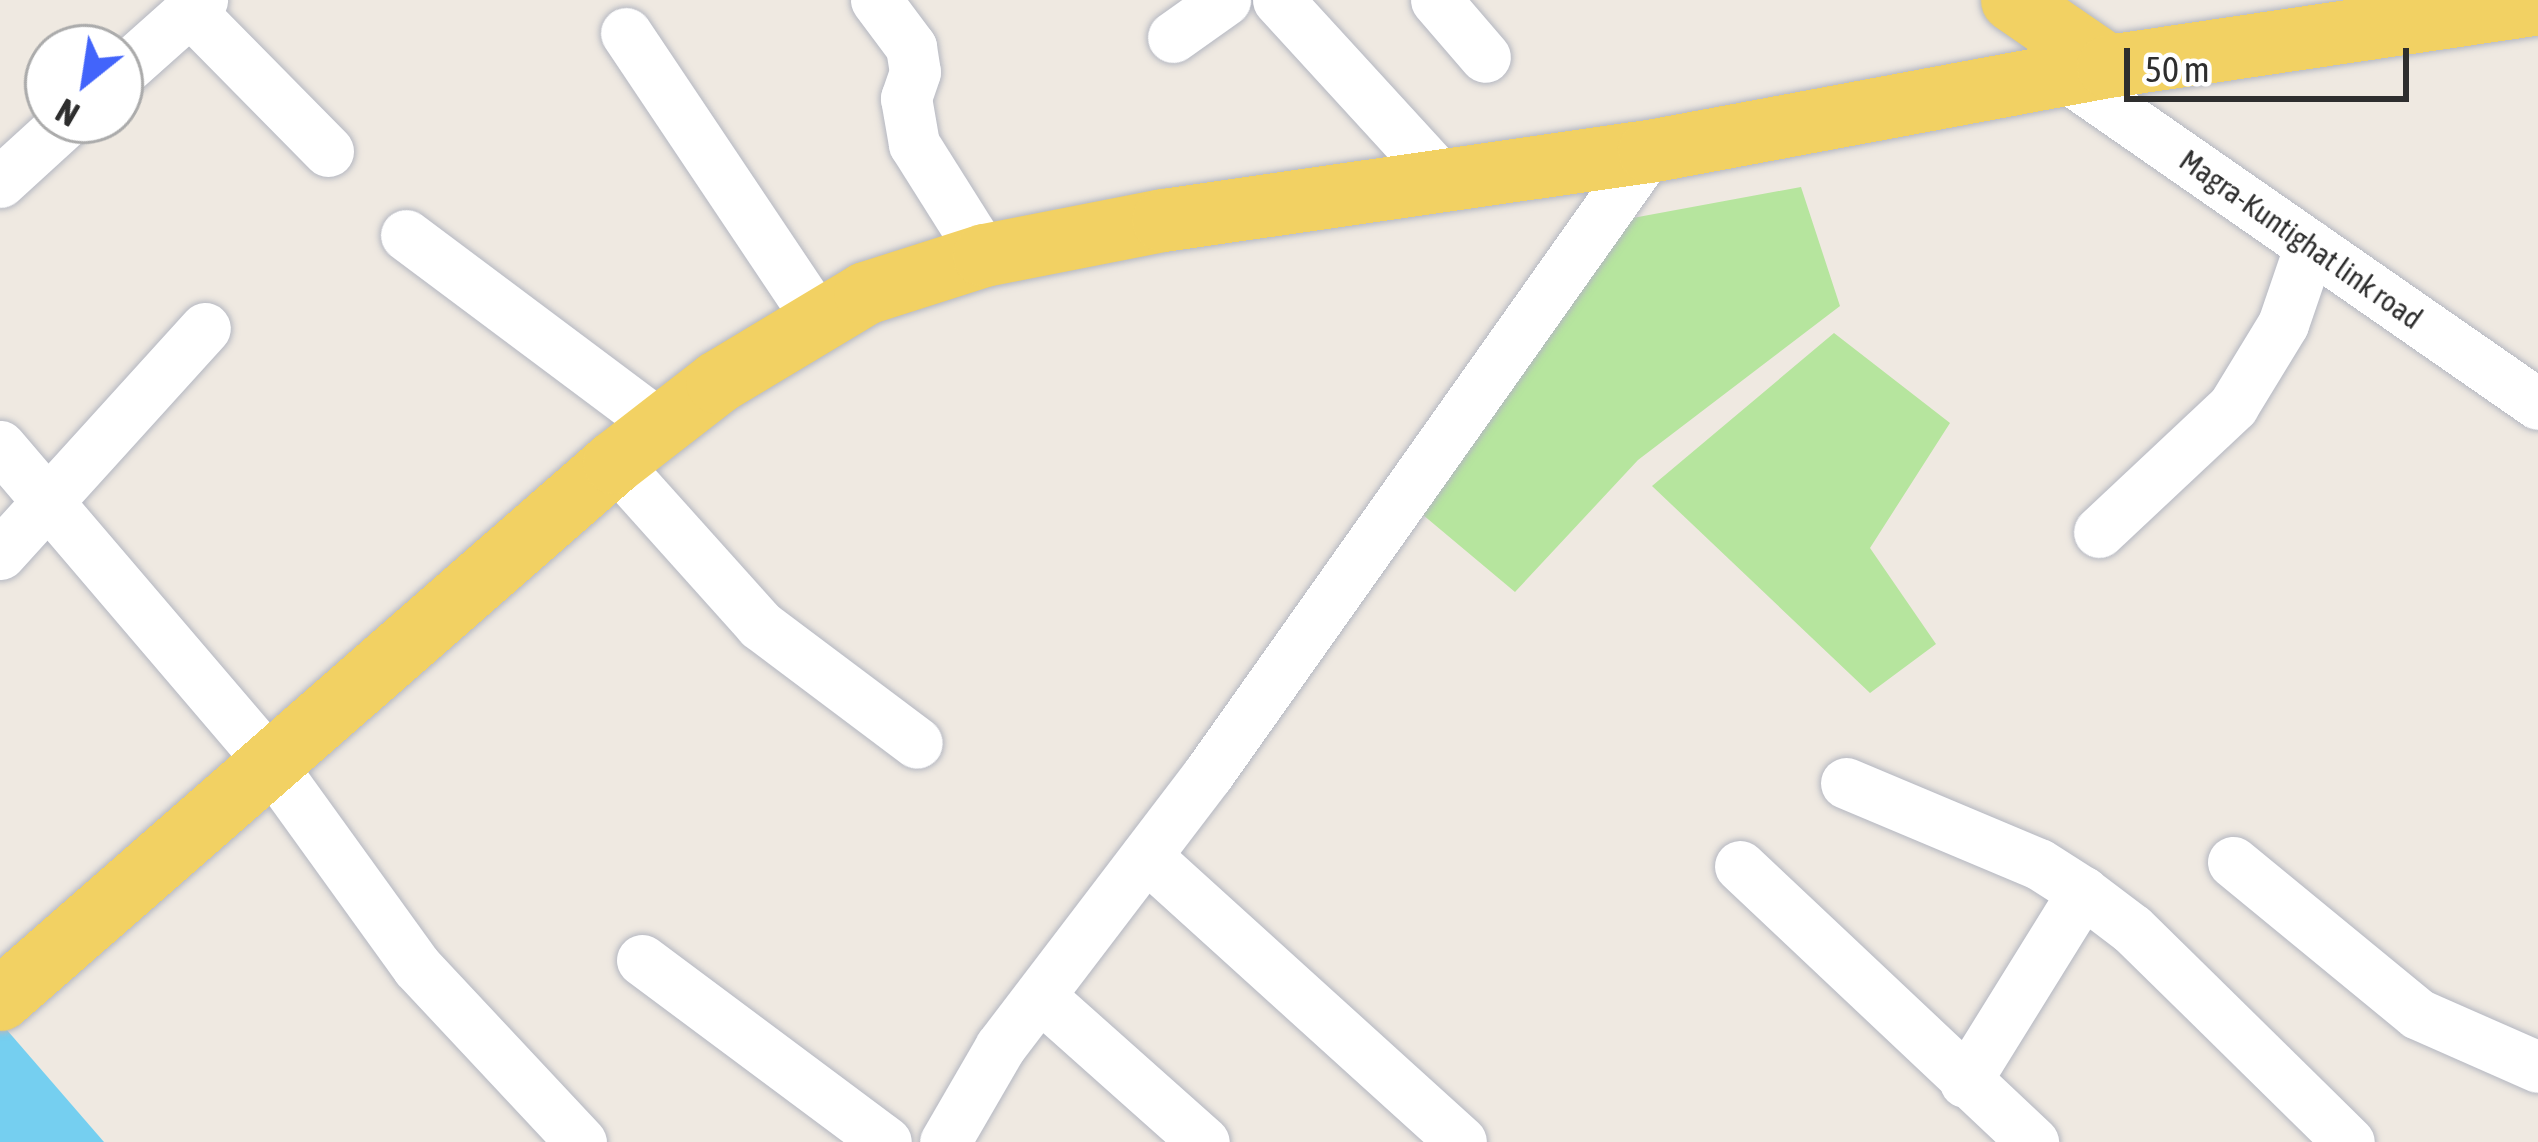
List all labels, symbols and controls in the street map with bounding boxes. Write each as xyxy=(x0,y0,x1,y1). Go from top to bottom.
north arrow xyxy=(24,24,144,144)
scale bar xyxy=(2130,24,2415,98)
text: 50 m xyxy=(2145,48,2210,90)
text: N xyxy=(50,91,85,134)
street label: Magra-Kuntighat link road xyxy=(2173,142,2429,336)

